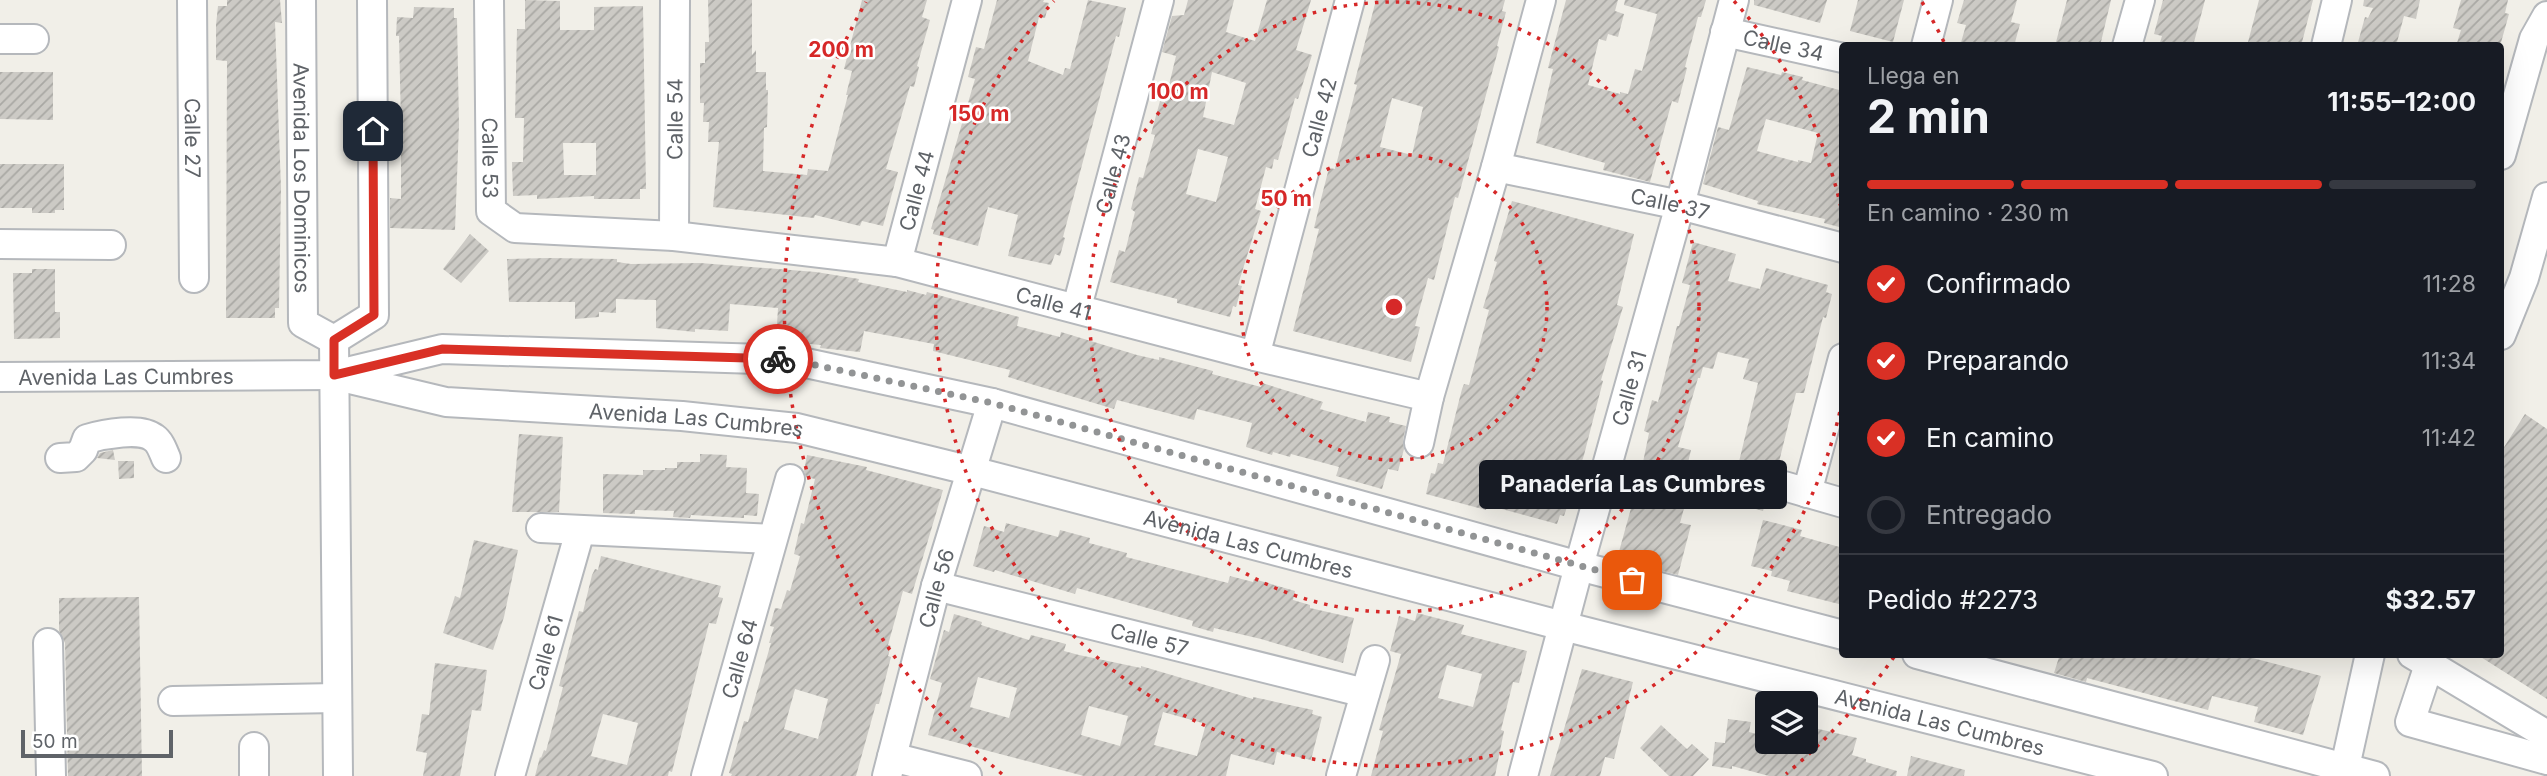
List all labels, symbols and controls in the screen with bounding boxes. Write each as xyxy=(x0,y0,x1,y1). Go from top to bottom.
street label: Calle 34 xyxy=(1741,24,1826,66)
text: 200 m xyxy=(808,37,874,62)
text: Llega en xyxy=(1867,62,1959,90)
street label: Avenida Los Dominicos xyxy=(289,63,315,293)
street label: Calle 42 xyxy=(1296,75,1341,160)
street label: Calle 54 xyxy=(662,78,687,160)
text: 100 m xyxy=(1147,79,1209,104)
text: 11:55–12:00 xyxy=(2327,86,2476,117)
text: 2 min xyxy=(1867,88,1990,144)
street label: Calle 27 xyxy=(180,98,206,178)
pin xyxy=(343,101,403,161)
text: 150 m xyxy=(949,101,1009,126)
icon: home xyxy=(354,112,392,150)
street label: Calle 53 xyxy=(478,117,503,199)
street label: Calle 43 xyxy=(1090,131,1135,217)
street label: Calle 44 xyxy=(893,147,939,234)
street label: Calle 37 xyxy=(1628,183,1712,225)
text: 50 m xyxy=(1260,186,1312,211)
text: En camino · 230 m xyxy=(1867,199,2069,227)
icon: check xyxy=(1867,265,1905,303)
text: Confirmado xyxy=(1926,268,2071,299)
text: 11:28 xyxy=(2422,270,2476,298)
street label: Calle 41 xyxy=(1013,281,1094,325)
centre of rings xyxy=(1382,295,1406,319)
courier xyxy=(743,324,813,394)
icon: bike xyxy=(759,340,797,378)
icon: check xyxy=(1867,342,1905,380)
text: Preparando xyxy=(1926,345,2069,376)
text: 11:34 xyxy=(2422,347,2476,375)
street label: Calle 31 xyxy=(1606,348,1651,429)
street label: Avenida Las Cumbres xyxy=(18,363,234,389)
street label: Avenida Las Cumbres xyxy=(588,398,807,442)
icon: check xyxy=(1867,419,1905,457)
text: En camino xyxy=(1926,422,2054,453)
text: 11:42 xyxy=(2422,424,2476,452)
callout: Panadería Las Cumbres xyxy=(1478,461,1786,510)
text: Panadería Las Cumbres xyxy=(1500,470,1766,498)
text: Entregado xyxy=(1926,499,2052,530)
street label: Avenida Las Cumbres xyxy=(1141,504,1356,583)
street label: Calle 56 xyxy=(913,546,959,631)
pin xyxy=(1602,550,1662,610)
icon: bag xyxy=(1613,561,1651,599)
text: Pedido #2273 xyxy=(1867,584,2038,615)
text: $32.57 xyxy=(2386,584,2476,615)
street label: Calle 61 xyxy=(523,612,568,693)
street label: Calle 64 xyxy=(716,616,762,702)
street label: Calle 57 xyxy=(1108,617,1191,661)
street label: Avenida Las Cumbres xyxy=(1832,683,2047,760)
map controls xyxy=(1755,691,1818,754)
button: layers xyxy=(1755,691,1818,754)
scale bar xyxy=(21,727,173,759)
text: 50 m xyxy=(32,730,78,753)

